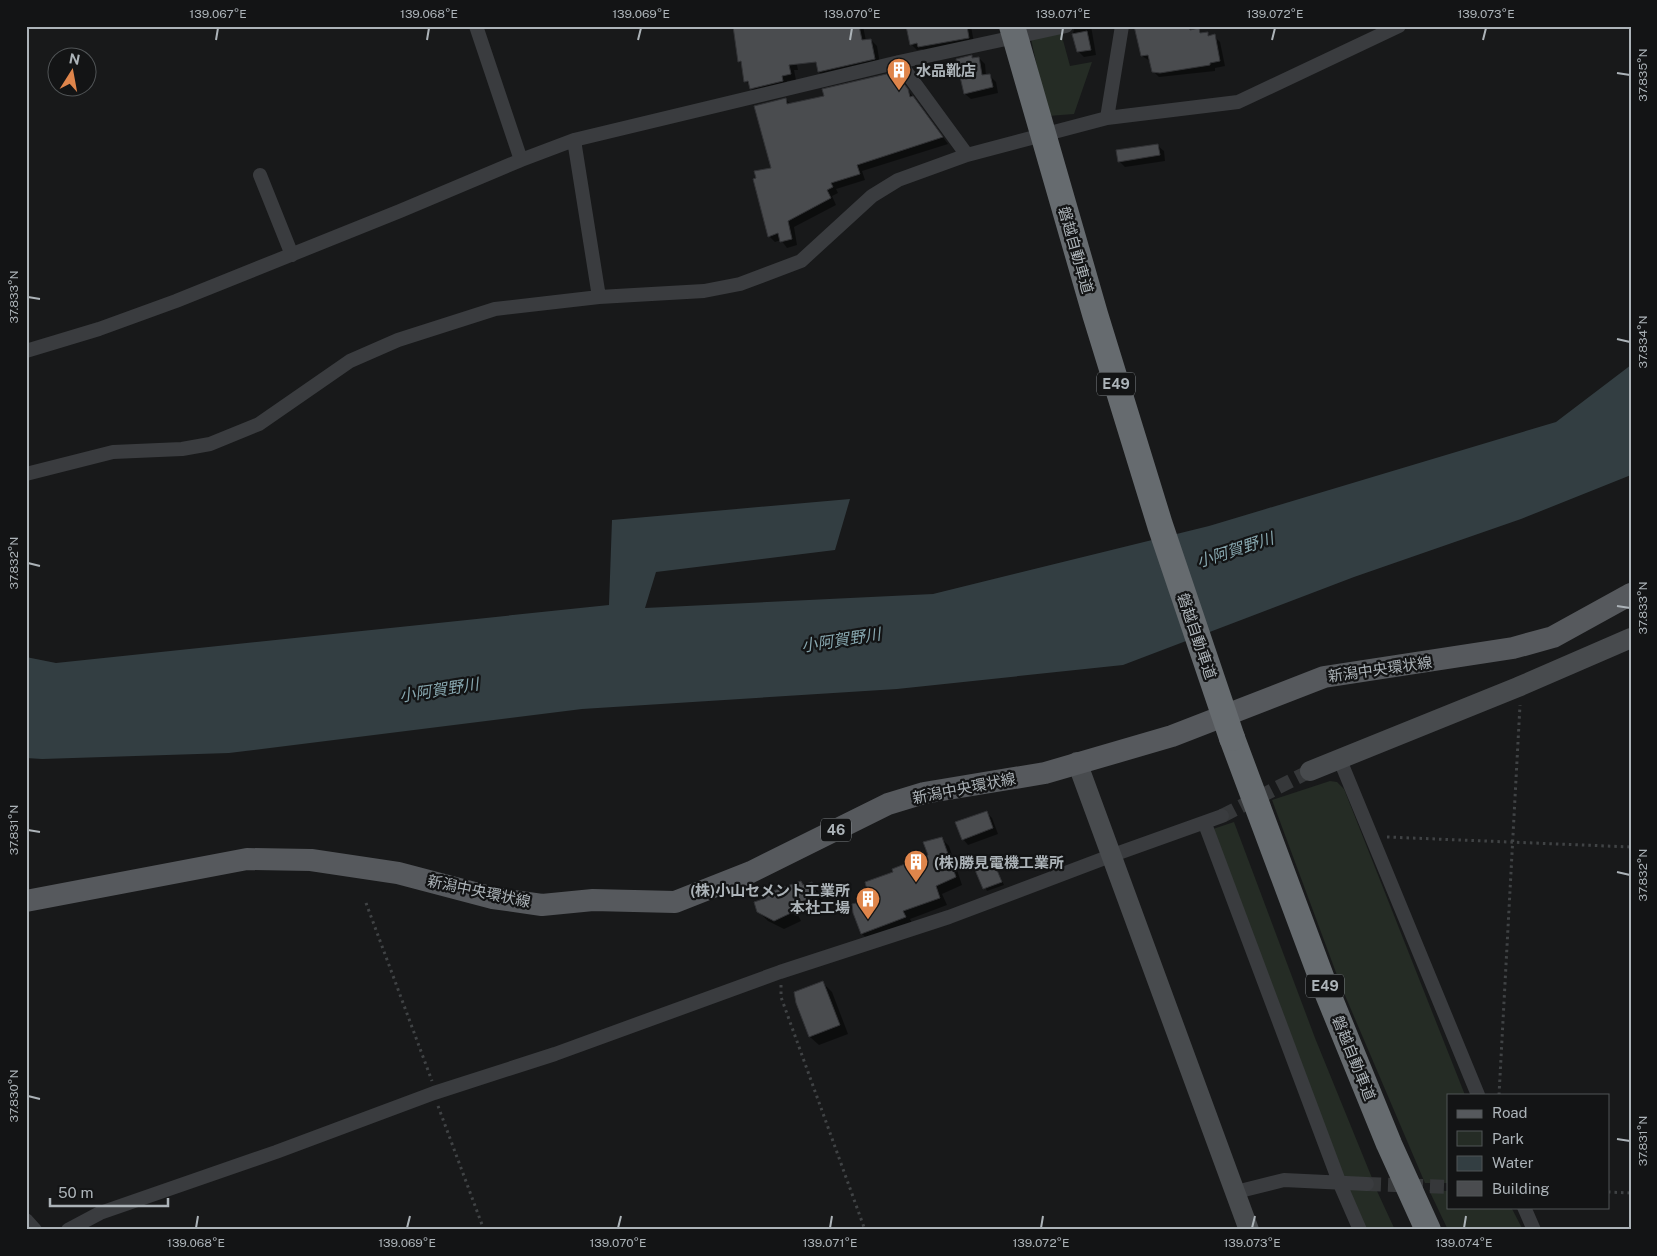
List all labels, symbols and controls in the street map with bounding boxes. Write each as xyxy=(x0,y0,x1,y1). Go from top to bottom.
text: 139.067°E xyxy=(189,7,247,21)
text: 139.068°E xyxy=(400,7,458,21)
text: 139.069°E xyxy=(612,7,670,21)
text: 139.070°E xyxy=(823,7,881,21)
text: 139.071°E xyxy=(1035,7,1091,21)
text: 139.072°E xyxy=(1246,7,1304,21)
text: 139.073°E xyxy=(1457,7,1515,21)
north arrow xyxy=(48,48,98,98)
text: 37.835°N xyxy=(1636,48,1650,102)
text: N xyxy=(68,50,81,68)
building icon: 水品靴店 xyxy=(886,57,912,91)
place label: 水品靴店 xyxy=(916,62,976,79)
street label: 磐越自動車道 xyxy=(1055,204,1097,296)
text: 37.833°N xyxy=(7,270,21,324)
text: 37.834°N xyxy=(1636,315,1650,369)
road number: E49 xyxy=(1097,372,1135,396)
water label: 小阿賀野川 xyxy=(1194,528,1278,571)
text: 37.832°N xyxy=(7,537,21,589)
text: 37.833°N xyxy=(1636,581,1650,635)
street label: 磐越自動車道 xyxy=(1174,591,1220,681)
water label: 小阿賀野川 xyxy=(800,624,884,656)
street label: 新潟中央環状線 xyxy=(1327,653,1433,685)
water label: 小阿賀野川 xyxy=(398,674,482,706)
street label: 新潟中央環状線 xyxy=(911,770,1017,806)
text: 37.831°N xyxy=(7,805,21,855)
road number: 46 xyxy=(821,818,851,842)
building icon: (株)勝見電機工業所 xyxy=(903,849,929,883)
text: 37.832°N xyxy=(1636,849,1650,901)
place label: (株)勝見電機工業所 xyxy=(934,854,1064,871)
street label: 新潟中央環状線 xyxy=(426,872,532,910)
place label: (株)小山セメント工業所 本社工場 xyxy=(690,882,850,916)
building icon: (株)小山セメント工業所 本社工場 xyxy=(855,886,881,920)
road number: E49 xyxy=(1306,974,1344,998)
street label: 磐越自動車道 xyxy=(1329,1013,1379,1103)
text: 37.830°N xyxy=(7,1070,21,1122)
legend xyxy=(1447,1094,1610,1208)
text: Road xyxy=(1492,1104,1528,1121)
text: 37.831°N xyxy=(1636,1116,1650,1166)
text: Park xyxy=(1492,1130,1524,1147)
text: Water xyxy=(1492,1154,1534,1171)
scale bar xyxy=(50,1176,168,1208)
text: Building xyxy=(1492,1180,1550,1197)
text: 50 m xyxy=(58,1184,93,1201)
text: 139.068°E xyxy=(167,1236,225,1250)
text: 139.069°E xyxy=(378,1236,436,1250)
text: 139.070°E xyxy=(589,1236,647,1250)
text: 139.071°E xyxy=(802,1236,858,1250)
text: 139.072°E xyxy=(1012,1236,1070,1250)
text: 139.073°E xyxy=(1223,1236,1281,1250)
text: 139.074°E xyxy=(1435,1236,1493,1250)

